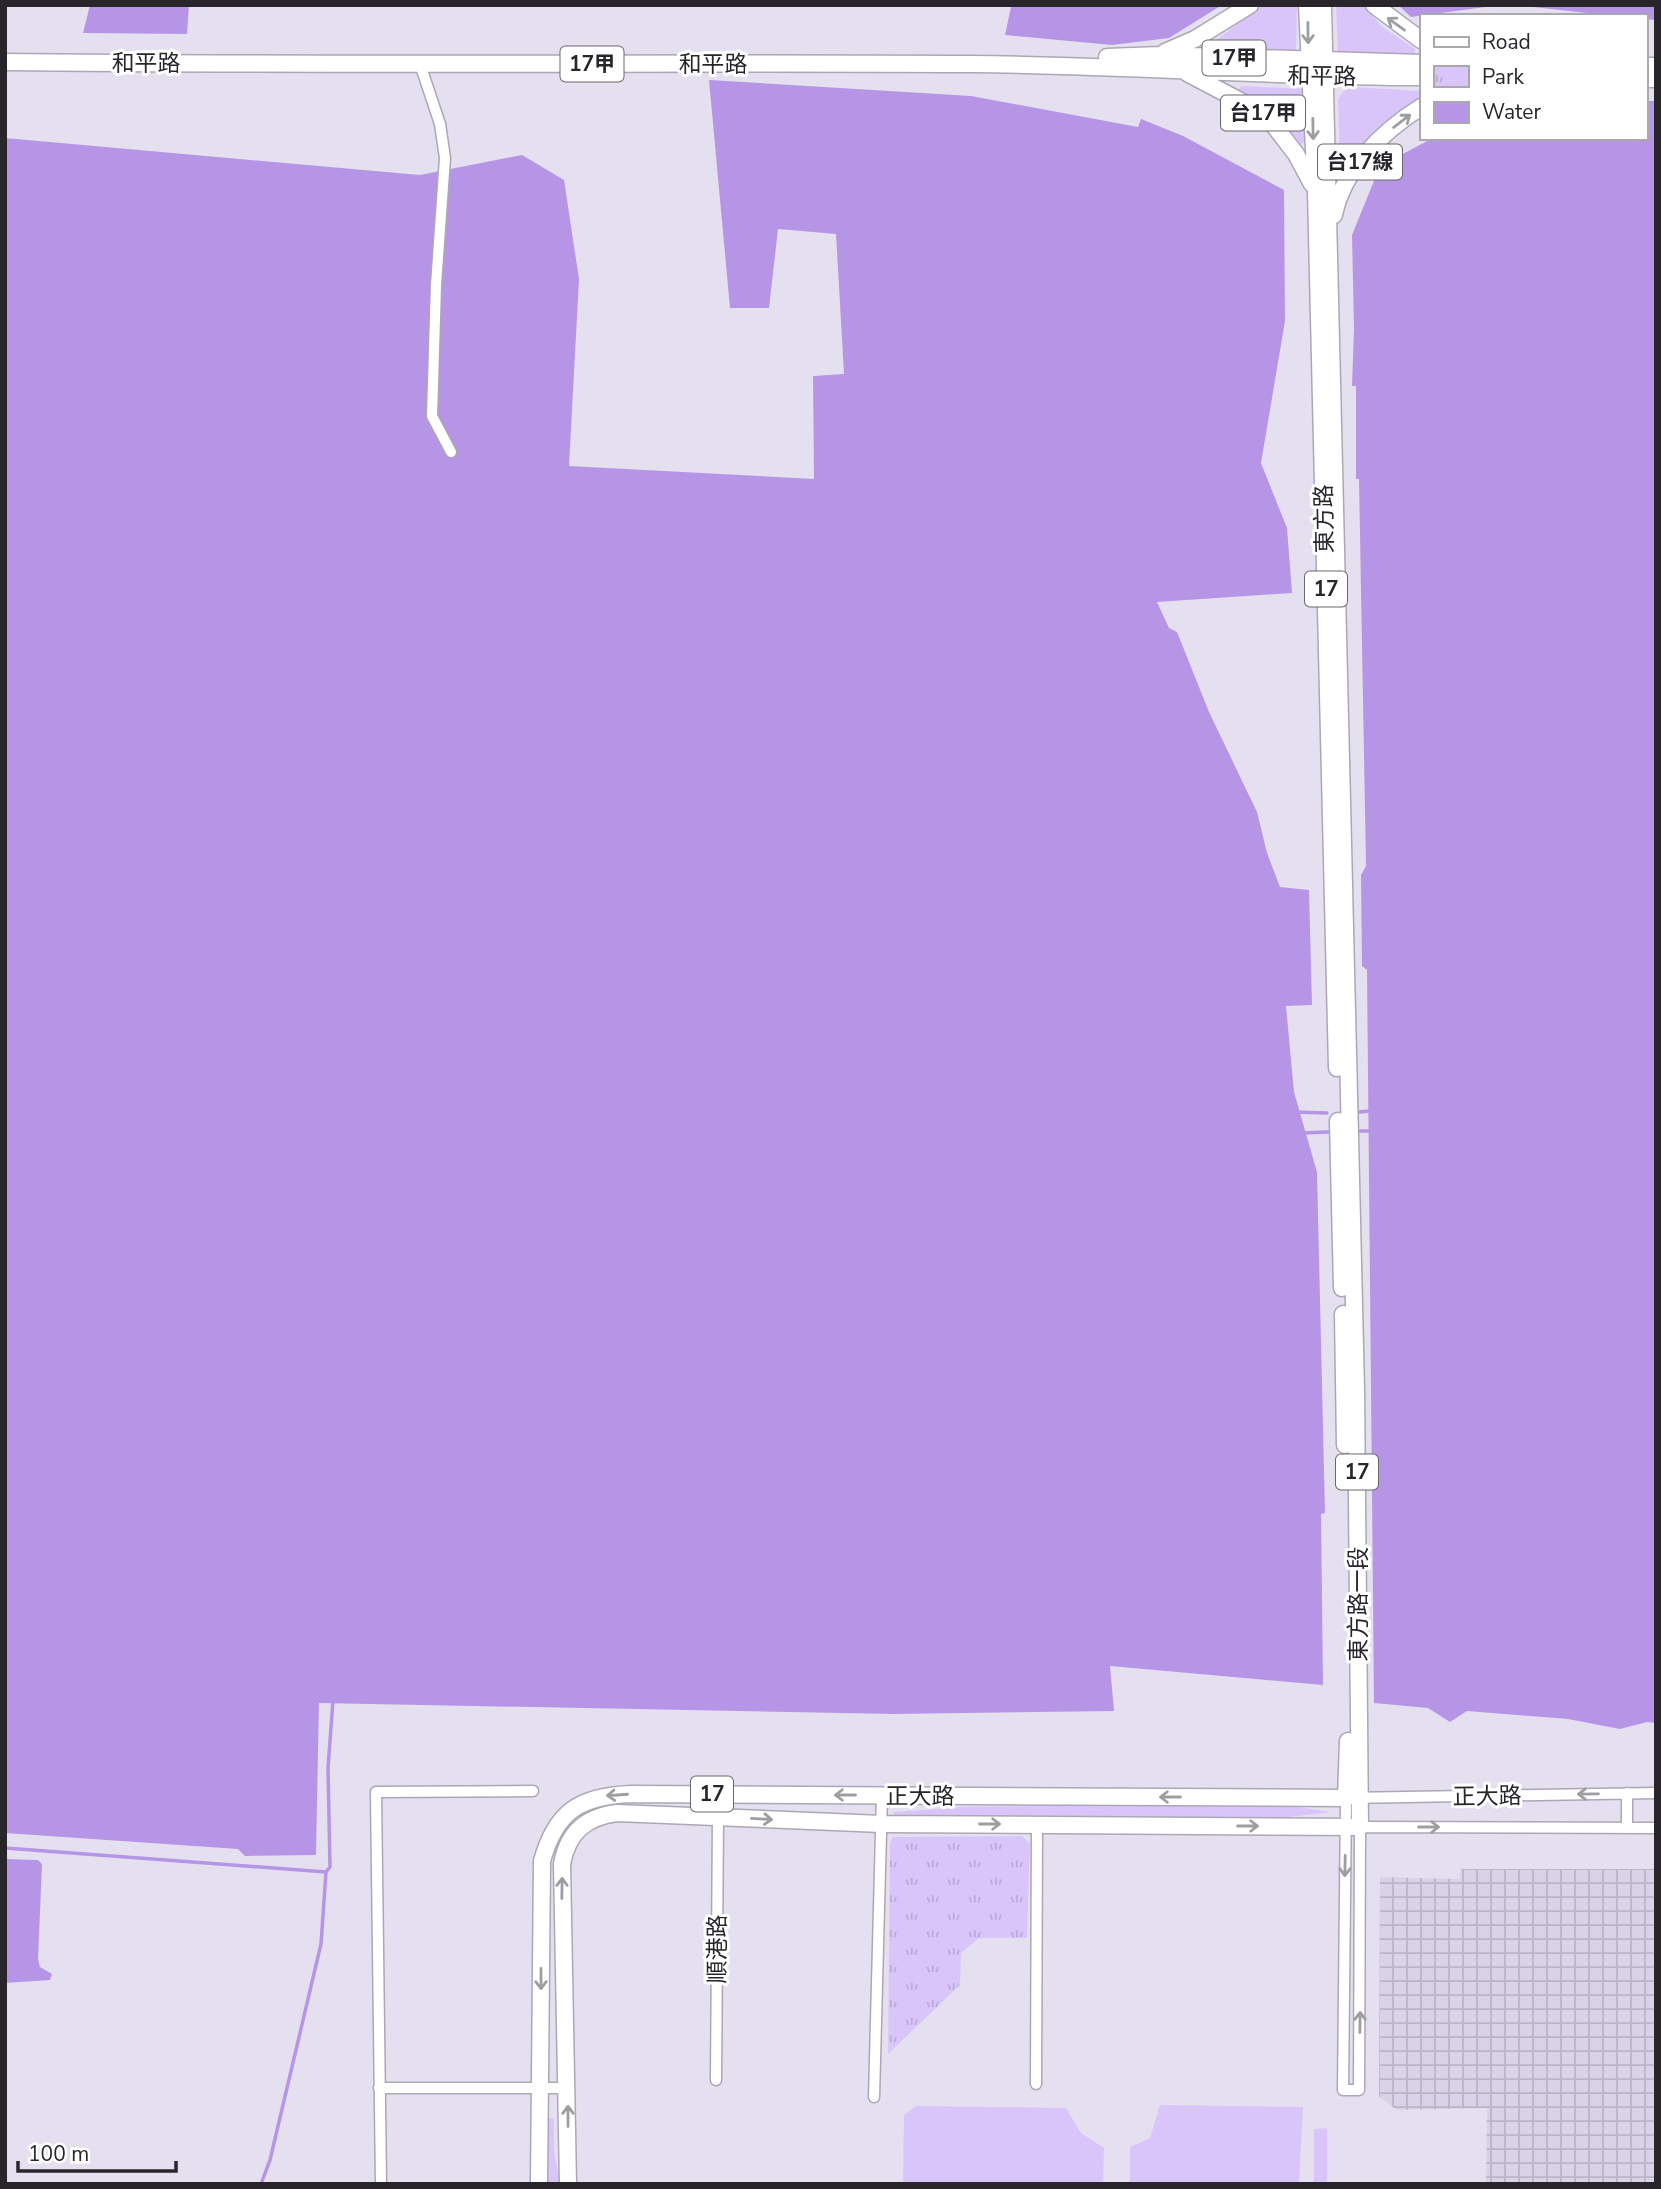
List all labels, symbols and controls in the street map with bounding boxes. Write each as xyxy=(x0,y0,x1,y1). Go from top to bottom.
legend xyxy=(1420,14,1647,140)
one-way arrow xyxy=(1387,17,1406,32)
one-way arrow xyxy=(1301,21,1315,44)
text: Road xyxy=(1482,28,1531,56)
road number: 17甲 xyxy=(1202,41,1266,76)
road number: 17甲 xyxy=(560,46,624,82)
street label: 和平路 xyxy=(112,48,181,79)
street label: 和平路 xyxy=(679,49,748,80)
street label: 和平路 xyxy=(1287,60,1357,93)
text: Park xyxy=(1482,63,1524,91)
road number: 台17甲 xyxy=(1221,96,1305,130)
text: Water xyxy=(1482,98,1541,126)
one-way arrow xyxy=(1392,113,1410,128)
one-way arrow xyxy=(1306,117,1320,140)
road number: 台17線 xyxy=(1318,144,1402,180)
street label: 東方路 xyxy=(1308,484,1341,554)
road number: 17 xyxy=(1305,572,1347,606)
road number: 17 xyxy=(1336,1454,1378,1490)
street label: 東方路一段 xyxy=(1343,1547,1374,1662)
road number: 17 xyxy=(691,1776,733,1812)
street label: 正大路 xyxy=(1452,1780,1522,1813)
street label: 正大路 xyxy=(886,1781,955,1812)
one-way arrow xyxy=(1576,1787,1599,1801)
one-way arrow xyxy=(606,1788,629,1801)
one-way arrow xyxy=(834,1788,857,1802)
one-way arrow xyxy=(1159,1790,1182,1804)
one-way arrow xyxy=(751,1813,774,1826)
one-way arrow xyxy=(978,1817,1001,1831)
one-way arrow xyxy=(1237,1819,1260,1833)
one-way arrow xyxy=(1417,1820,1440,1834)
one-way arrow xyxy=(1338,1855,1352,1878)
one-way arrow xyxy=(555,1877,569,1900)
street label: 順港路 xyxy=(702,1915,733,1984)
one-way arrow xyxy=(534,1967,548,1990)
one-way arrow xyxy=(1353,2011,1367,2034)
one-way arrow xyxy=(561,2104,575,2127)
scale bar xyxy=(18,2130,175,2174)
text: 100 m xyxy=(28,2140,89,2168)

